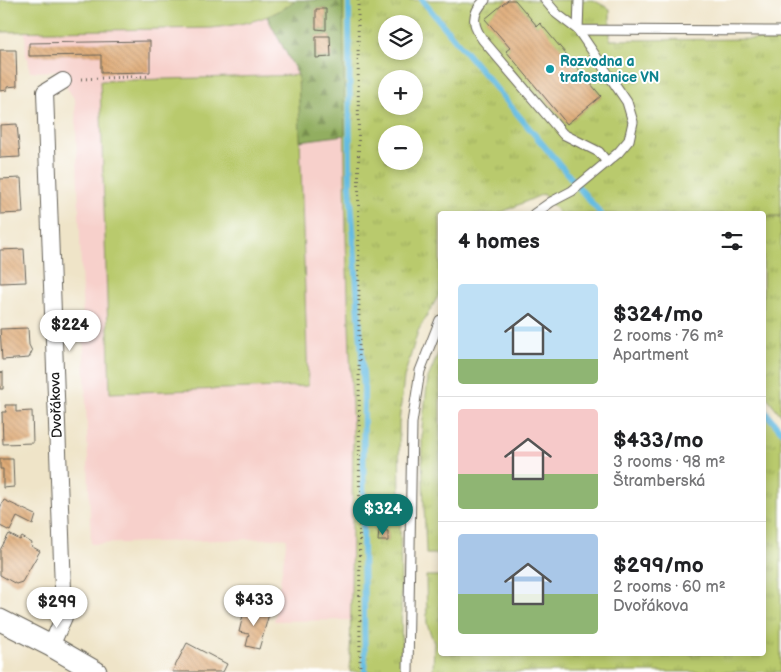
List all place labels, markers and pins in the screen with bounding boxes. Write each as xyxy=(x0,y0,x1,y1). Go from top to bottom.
place label: Rozvodna a trafostanice VN xyxy=(559,53,659,86)
marker: Rozvodna a trafostanice VN xyxy=(544,63,556,75)
pin: $224 xyxy=(40,310,100,352)
pin: $324 xyxy=(353,494,413,536)
pin: $433 xyxy=(224,584,284,627)
pin: $299 xyxy=(27,586,87,629)

